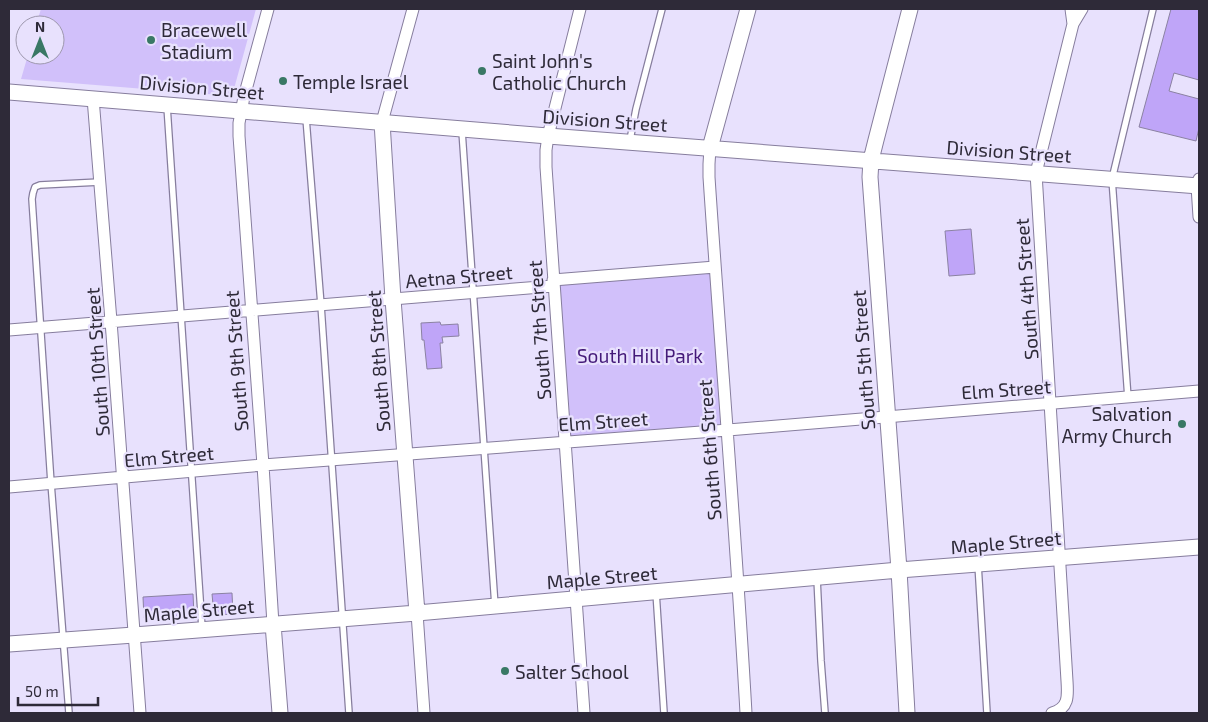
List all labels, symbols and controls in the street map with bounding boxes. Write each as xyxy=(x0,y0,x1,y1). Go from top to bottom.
north arrow xyxy=(15,15,65,65)
text: N xyxy=(35,18,45,35)
place label: Bracewell Stadium xyxy=(161,18,248,63)
marker: Bracewell Stadium xyxy=(145,34,157,46)
place label: Saint John's Catholic Church xyxy=(492,49,627,94)
marker: Saint John's Catholic Church xyxy=(476,65,488,77)
street label: Division Street xyxy=(139,70,265,104)
place label: Temple Israel xyxy=(293,70,409,93)
marker: Temple Israel xyxy=(277,75,289,87)
street label: Division Street xyxy=(542,104,668,136)
street label: Division Street xyxy=(946,135,1072,167)
street label: South 4th Street xyxy=(1010,217,1042,361)
street label: South 7th Street xyxy=(523,259,555,401)
street label: Aetna Street xyxy=(404,260,514,292)
street label: South 10th Street xyxy=(80,287,114,437)
street label: South 5th Street xyxy=(847,289,879,431)
street label: South 9th Street xyxy=(220,290,252,432)
street label: South 8th Street xyxy=(362,290,394,432)
park label: South Hill Park xyxy=(577,344,703,367)
street label: Elm Street xyxy=(960,374,1052,404)
street label: South 6th Street xyxy=(693,379,725,521)
place label: Salvation Army Church xyxy=(1062,402,1172,447)
street label: Elm Street xyxy=(557,406,649,436)
marker: Salvation Army Church xyxy=(1176,418,1188,430)
street label: Elm Street xyxy=(123,441,215,471)
street label: Maple Street xyxy=(950,526,1062,558)
street label: Maple Street xyxy=(546,561,658,593)
street label: Maple Street xyxy=(143,594,255,626)
place label: Salter School xyxy=(515,660,629,683)
marker: Salter School xyxy=(499,665,511,677)
scale bar xyxy=(18,674,98,706)
text: 50 m xyxy=(25,682,59,700)

